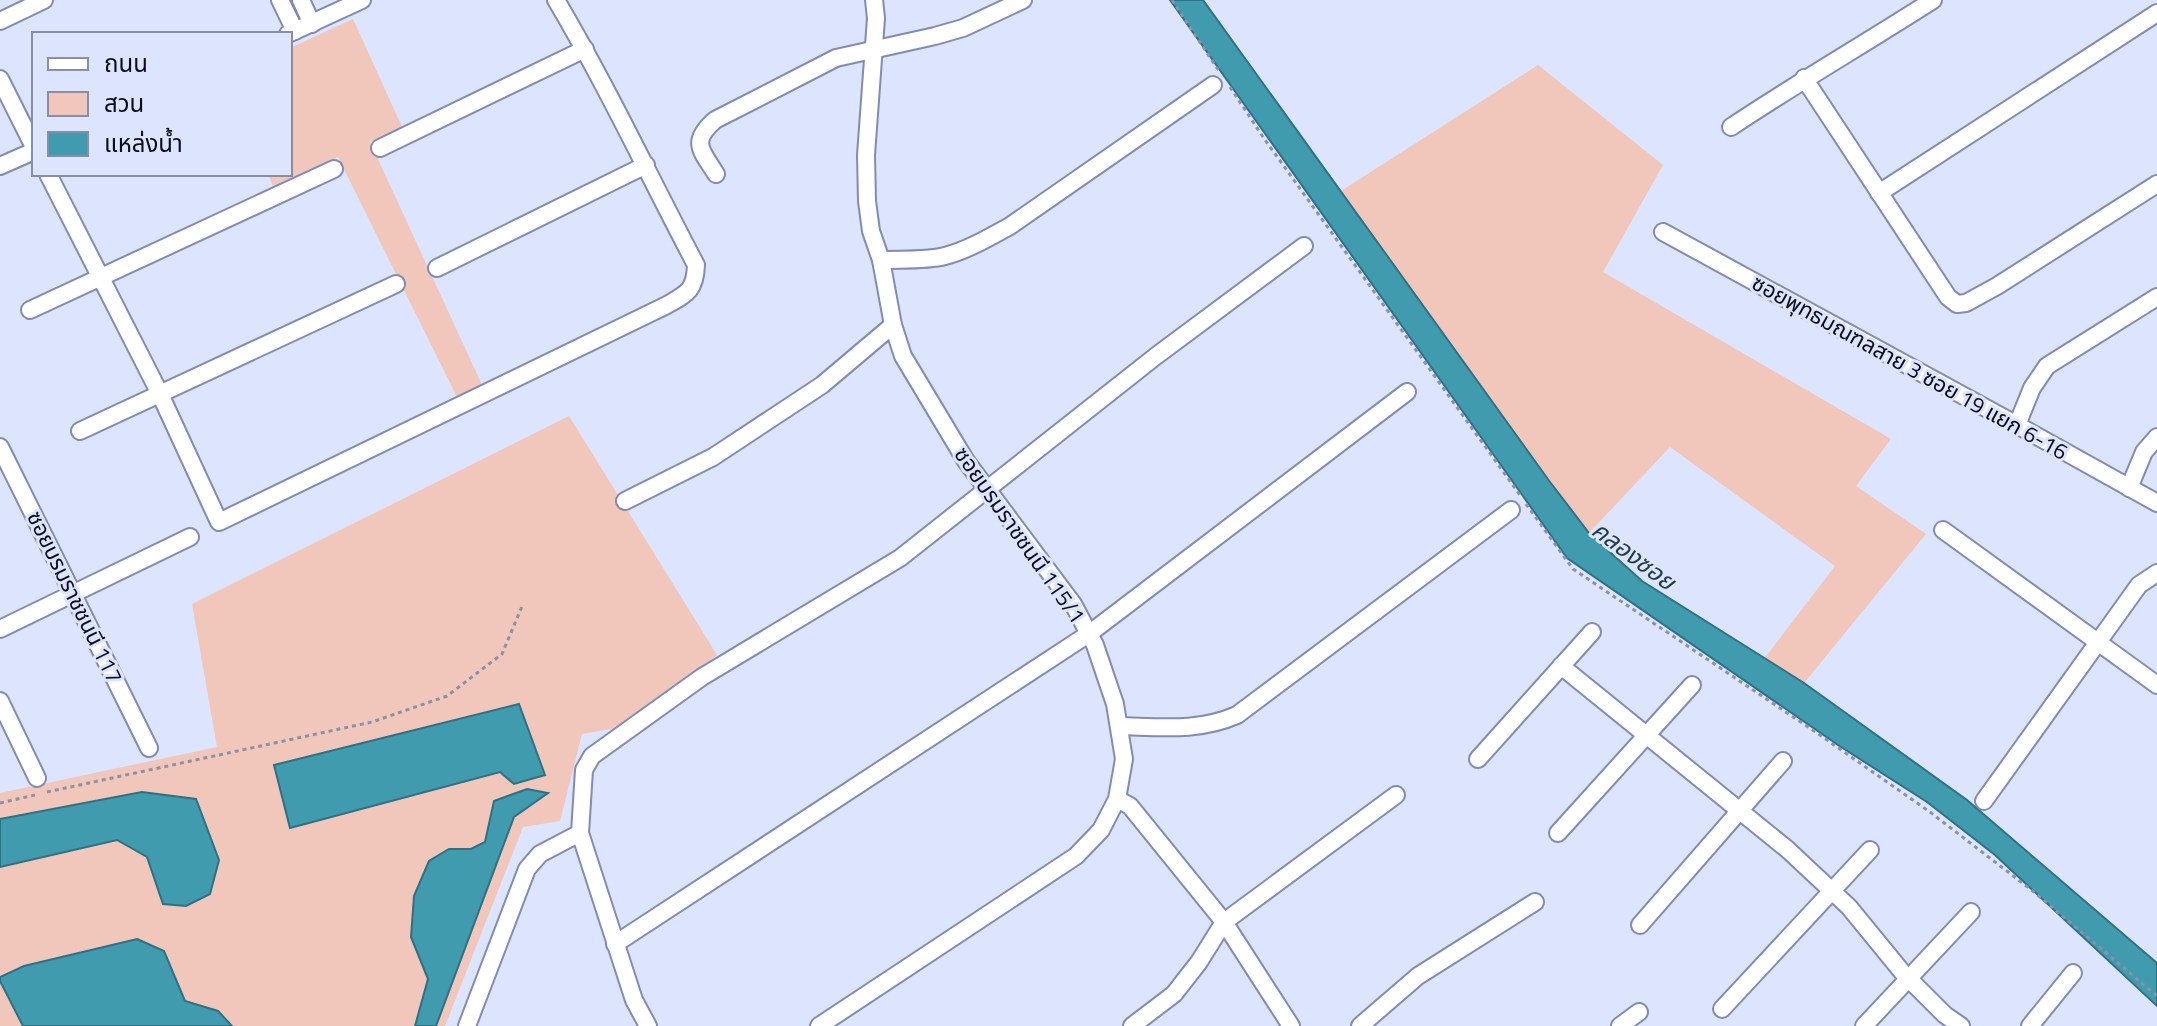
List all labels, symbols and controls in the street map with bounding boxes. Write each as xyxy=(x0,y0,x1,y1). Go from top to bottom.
legend xyxy=(32,32,292,176)
text: ถนน xyxy=(104,45,148,81)
text: สวน xyxy=(104,85,144,121)
text: แหล่งน้ำ xyxy=(104,125,183,161)
street label: ซอยพุทธมณฑลสาย 3 ซอย 19 แยก 6-16 xyxy=(1746,266,2074,468)
street label: ซอยบรมราชชนนี 115/1 xyxy=(946,439,1094,631)
street label: ซอยบรมราชชนนี 117 xyxy=(18,505,132,689)
water label: คลองซอย xyxy=(1585,512,1685,599)

